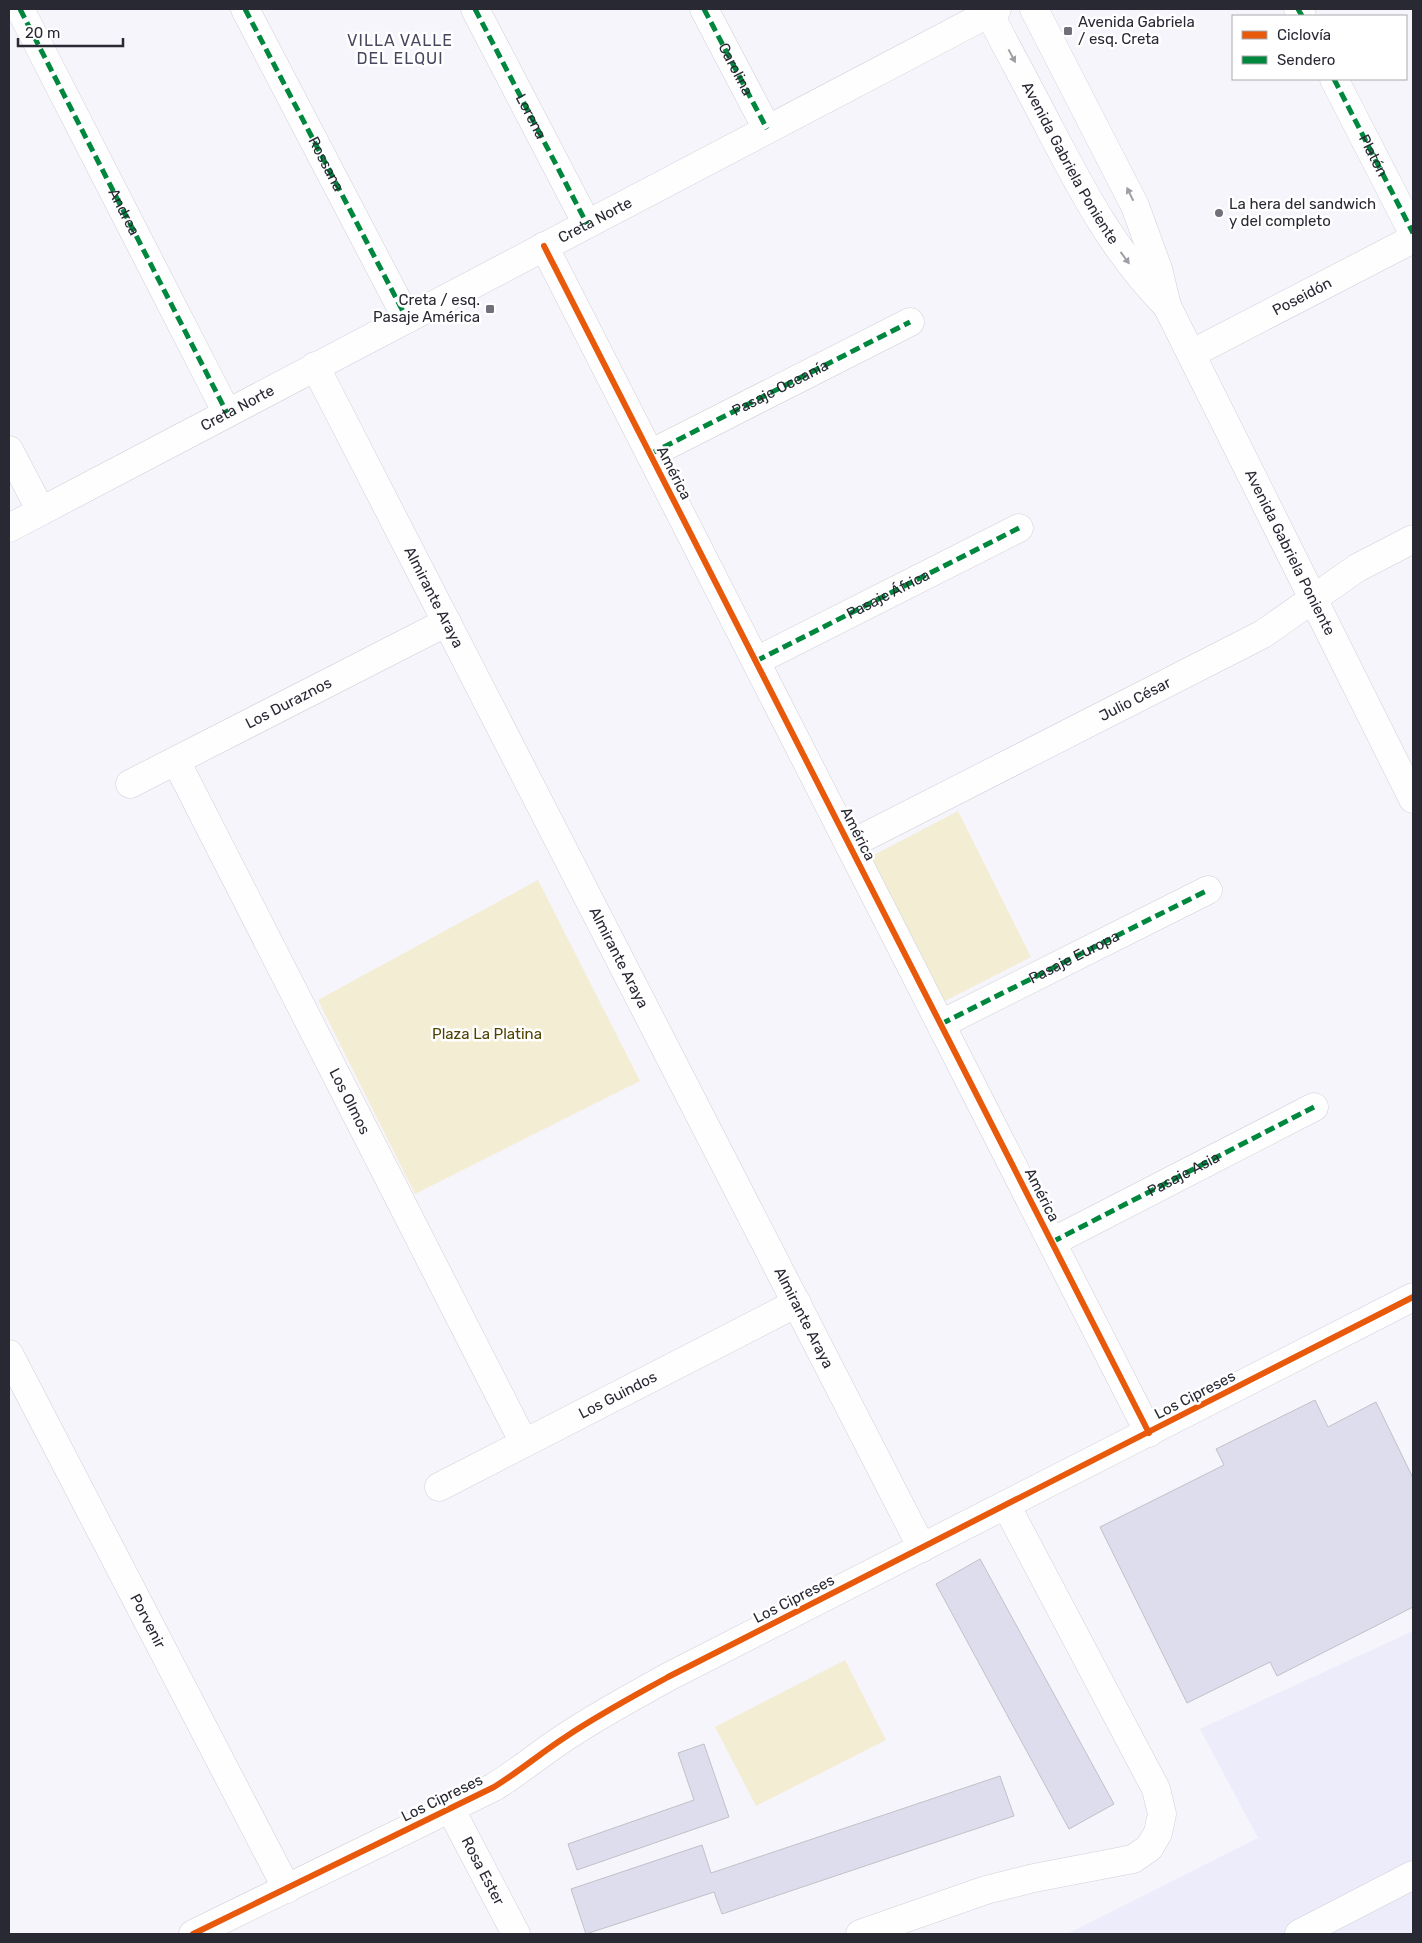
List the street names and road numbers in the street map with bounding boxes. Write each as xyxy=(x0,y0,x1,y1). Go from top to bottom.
street label: Carolina xyxy=(714,40,757,99)
street label: Avenida Gabriela Poniente xyxy=(1018,79,1123,248)
street label: Lorena xyxy=(512,91,550,142)
street label: Platón xyxy=(1355,131,1392,180)
street label: Rossana xyxy=(304,134,348,195)
street label: Andrea xyxy=(104,185,143,238)
street label: Creta Norte xyxy=(555,193,635,247)
street label: Poseidón xyxy=(1269,274,1335,319)
street label: Pasaje Oceanía xyxy=(729,356,831,420)
street label: Creta Norte xyxy=(197,381,277,435)
street label: América xyxy=(653,443,695,503)
street label: Avenida Gabriela Poniente xyxy=(1241,467,1339,638)
street label: Almirante Araya xyxy=(400,544,467,651)
street label: Pasaje África xyxy=(843,566,933,623)
street label: Los Duraznos xyxy=(242,673,335,733)
street label: Julio César xyxy=(1096,673,1174,725)
street label: América xyxy=(837,804,879,864)
street label: Almirante Araya xyxy=(585,904,652,1011)
street label: Pasaje Europa xyxy=(1026,927,1123,987)
street label: Los Olmos xyxy=(325,1065,374,1138)
street label: Pasaje Asia xyxy=(1144,1148,1223,1200)
street label: América xyxy=(1021,1165,1063,1225)
street label: Almirante Araya xyxy=(770,1264,837,1371)
street label: Los Guindos xyxy=(576,1367,660,1423)
street label: Los Cipreses xyxy=(1152,1367,1239,1423)
street label: Los Cipreses xyxy=(751,1571,838,1627)
street label: Porvenir xyxy=(126,1591,169,1652)
street label: Los Cipreses xyxy=(398,1770,486,1825)
street label: Rosa Ester xyxy=(458,1834,508,1908)

